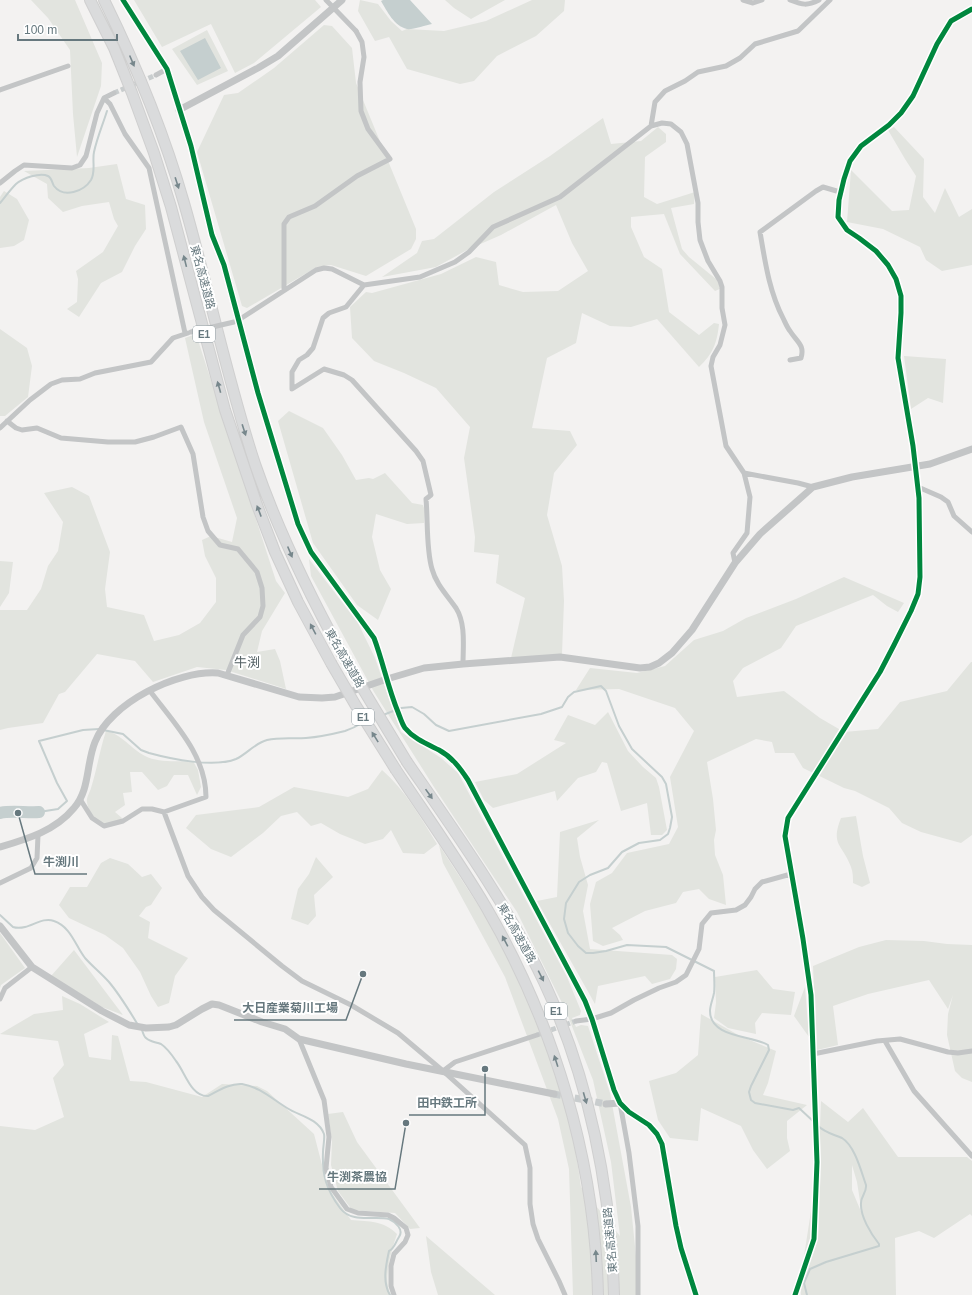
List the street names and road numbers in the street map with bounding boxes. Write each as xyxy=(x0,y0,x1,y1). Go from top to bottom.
street label: 東名高速道路 xyxy=(189,244,217,310)
road number: E1 xyxy=(193,326,215,342)
street label: 東名高速道路 xyxy=(323,626,367,690)
road number: E1 xyxy=(352,709,374,725)
street label: 東名高速道路 xyxy=(496,901,538,965)
road number: E1 xyxy=(545,1003,567,1019)
street label: 東名高速道路 xyxy=(601,1207,619,1273)

